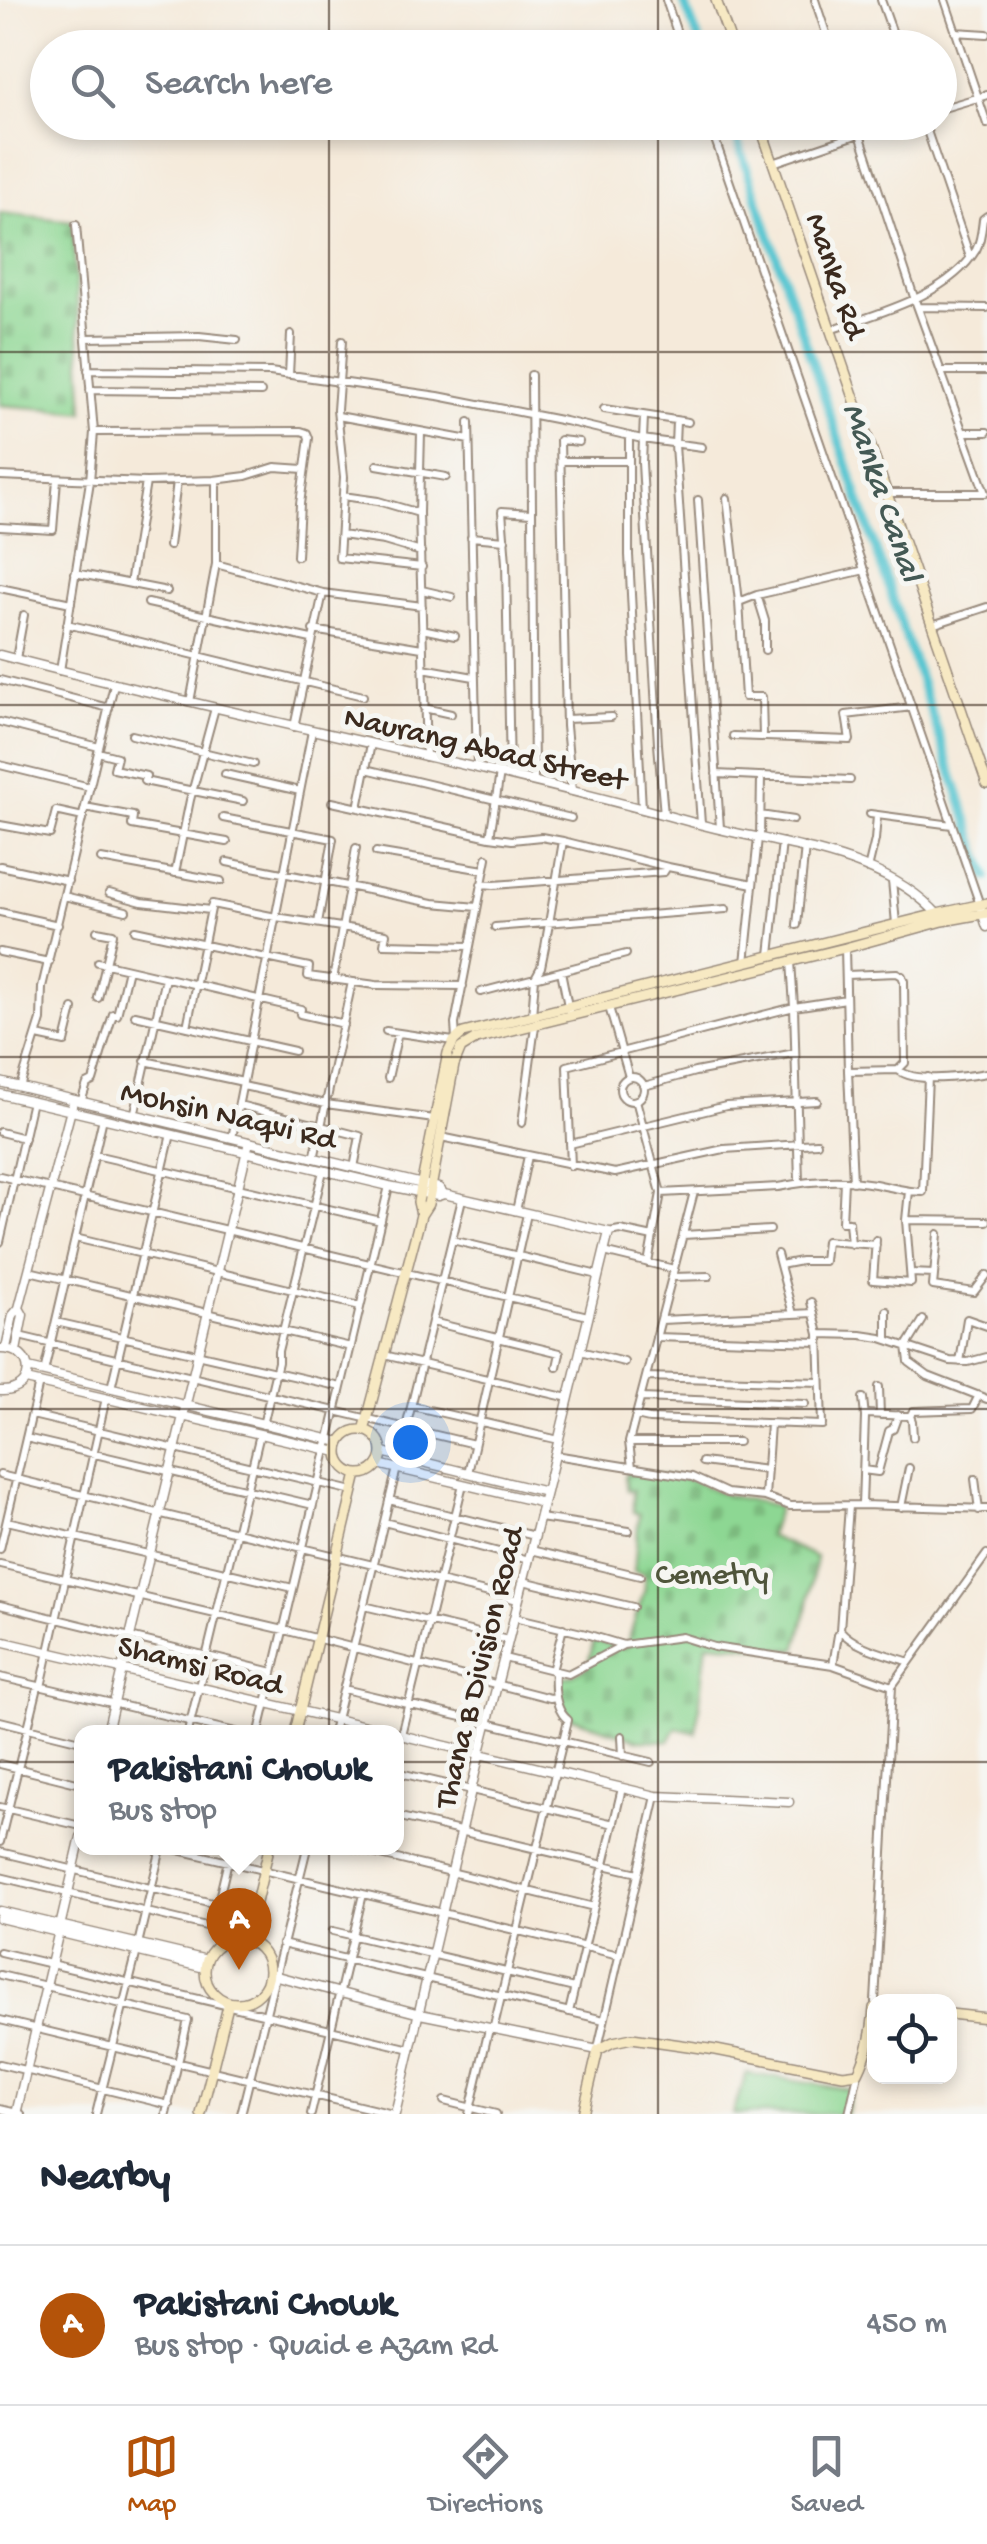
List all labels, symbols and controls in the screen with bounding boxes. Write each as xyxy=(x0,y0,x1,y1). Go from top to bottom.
search box xyxy=(30,30,957,140)
icon: search xyxy=(65,58,120,113)
text: Search here xyxy=(145,63,332,107)
street label: Manka Rd xyxy=(794,209,873,347)
water label: Manka Canal xyxy=(830,398,930,589)
street label: Naurang Abad Street xyxy=(340,700,633,803)
street label: Mohsin Naqvi Rd xyxy=(117,1075,341,1162)
your location xyxy=(385,1417,436,1468)
street label: Thana B Division Road xyxy=(428,1521,536,1815)
park label: Cemetry xyxy=(655,1558,769,1596)
street label: Shamsi Road xyxy=(113,1629,288,1707)
popup xyxy=(74,1725,404,1855)
text: Pakistani Chowk xyxy=(109,1749,369,1793)
text: Bus stop xyxy=(109,1793,217,1831)
pin: A xyxy=(206,1888,272,1970)
map controls xyxy=(867,1994,957,2084)
button: locate xyxy=(867,1994,957,2084)
text: Nearby xyxy=(40,2155,170,2204)
text: Pakistani Chowk xyxy=(135,2284,395,2328)
text: A xyxy=(63,2306,82,2344)
text: 450 m xyxy=(867,2306,947,2344)
text: Bus stop · Quaid e Azam Rd xyxy=(135,2328,496,2366)
tab: Map xyxy=(124,2429,179,2522)
tab: Directions xyxy=(428,2429,542,2522)
tab: Saved xyxy=(791,2429,863,2522)

